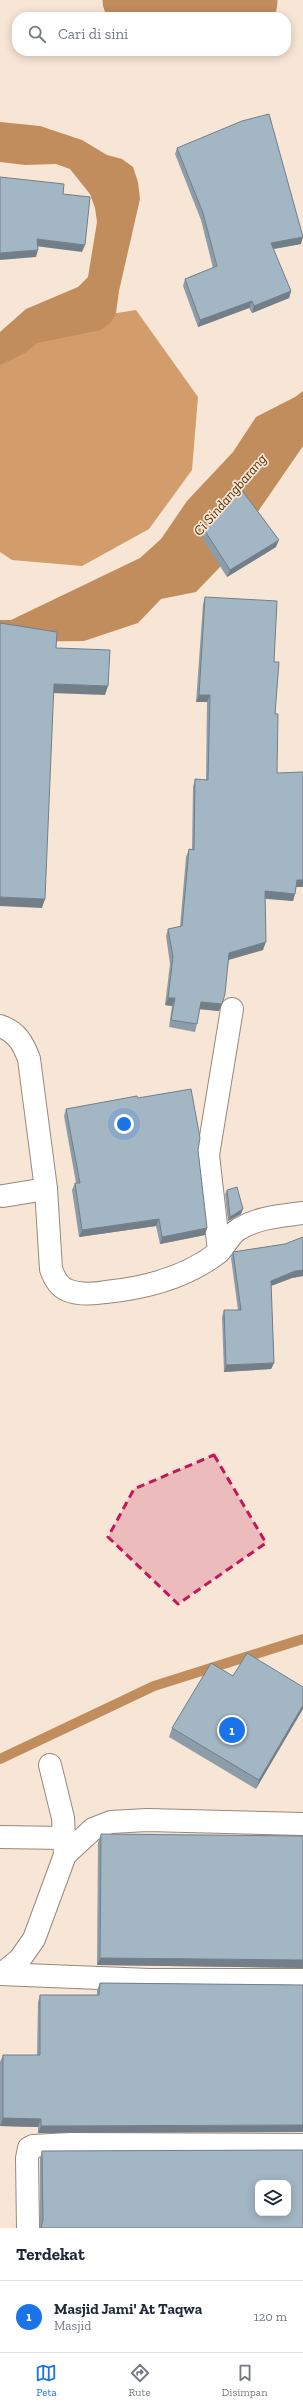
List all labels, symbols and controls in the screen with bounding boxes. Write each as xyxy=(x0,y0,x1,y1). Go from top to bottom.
search box xyxy=(12,12,291,56)
icon: search xyxy=(26,23,48,45)
text: Cari di sini xyxy=(58,25,128,43)
water label: Ci Sindangbarang xyxy=(190,450,271,539)
your location xyxy=(114,1114,134,1134)
pin: 1 xyxy=(219,1715,245,1745)
map controls xyxy=(255,2180,291,2216)
button: layers xyxy=(255,2180,291,2216)
text: Terdekat xyxy=(16,2244,85,2264)
text: Masjid Jami' At Taqwa xyxy=(54,2300,202,2318)
text: 1 xyxy=(26,2309,32,2324)
text: 120 m xyxy=(254,2309,287,2324)
text: Masjid xyxy=(54,2318,91,2333)
tab: Peta xyxy=(35,2362,57,2399)
tab: Rute xyxy=(128,2362,151,2399)
tab: Disimpan xyxy=(222,2362,268,2399)

